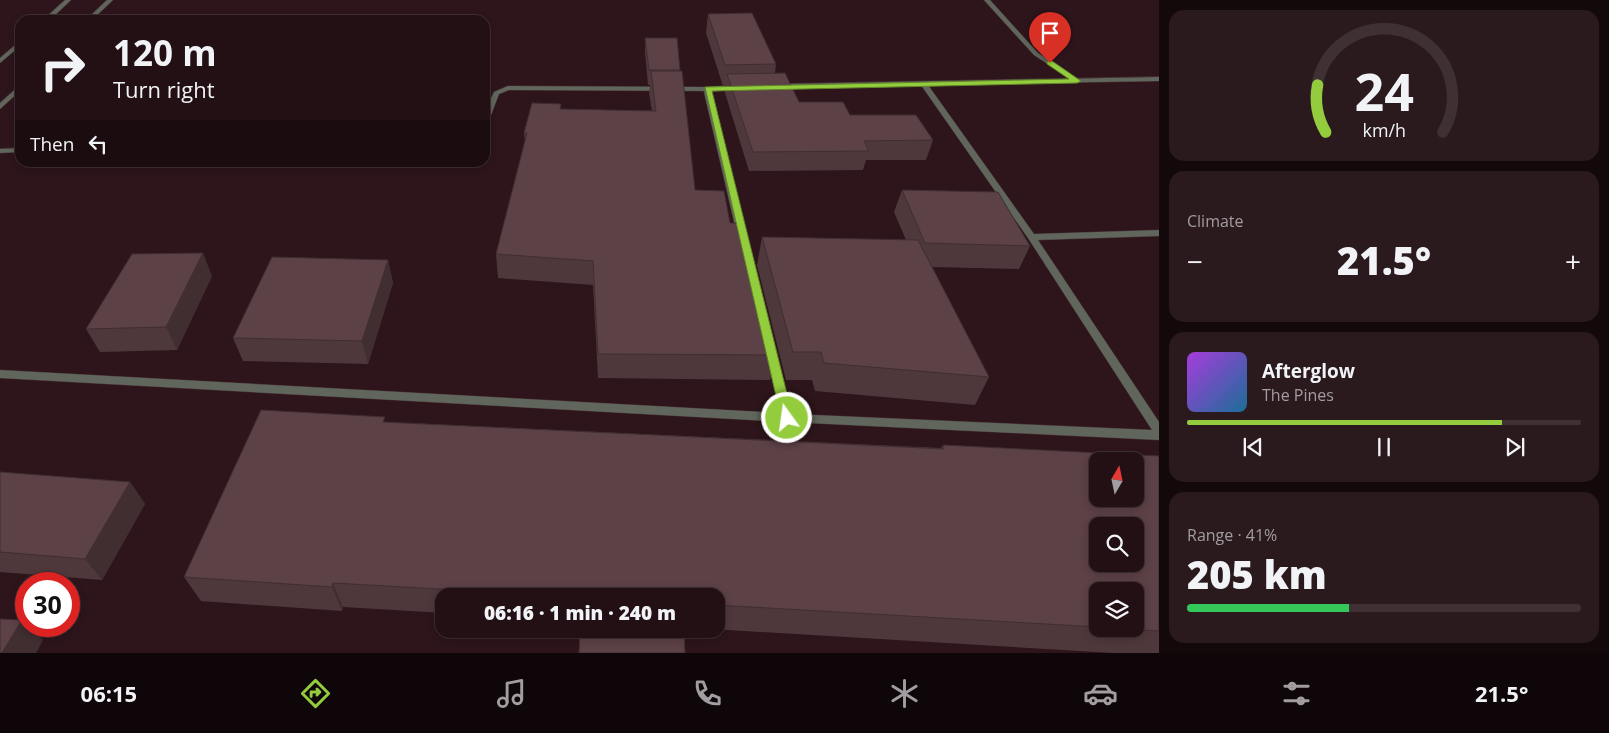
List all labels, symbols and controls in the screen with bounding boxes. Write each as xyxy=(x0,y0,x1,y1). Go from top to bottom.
pin xyxy=(1029,12,1071,63)
icon: arrive xyxy=(1036,19,1064,47)
text: 120 m xyxy=(113,29,217,76)
icon: right xyxy=(30,35,95,100)
text: 24 xyxy=(1354,55,1414,126)
text: Turn right xyxy=(113,74,215,104)
text: km/h xyxy=(1362,118,1406,142)
icon: left xyxy=(84,130,112,158)
text: Then xyxy=(30,131,74,157)
text: Climate xyxy=(1187,210,1244,232)
text: 21.5° xyxy=(1337,234,1431,286)
text: − xyxy=(1187,242,1203,280)
text: + xyxy=(1565,242,1581,280)
text: Afterglow xyxy=(1262,358,1355,384)
text: The Pines xyxy=(1262,384,1334,406)
position arrow xyxy=(760,391,812,443)
icon: previous xyxy=(1239,433,1267,461)
icon: pause xyxy=(1370,433,1398,461)
icon: next xyxy=(1501,433,1529,461)
north arrow xyxy=(1089,452,1144,508)
map controls xyxy=(1089,452,1144,637)
button: search xyxy=(1089,517,1144,572)
text: Range · 41% xyxy=(1187,524,1277,546)
text: 205 km xyxy=(1187,548,1327,600)
speed limit sign: 30 xyxy=(15,572,80,637)
button: layers xyxy=(1089,582,1144,637)
text: 06:16 · 1 min · 240 m xyxy=(484,600,676,626)
icon: directions xyxy=(298,676,333,711)
icon: music xyxy=(494,676,529,711)
icon: phone xyxy=(690,676,725,711)
icon: climate xyxy=(887,676,922,711)
icon: car xyxy=(1083,676,1118,711)
icon: filters xyxy=(1279,676,1314,711)
text: 06:15 xyxy=(81,678,137,708)
text: 21.5° xyxy=(1475,678,1528,708)

